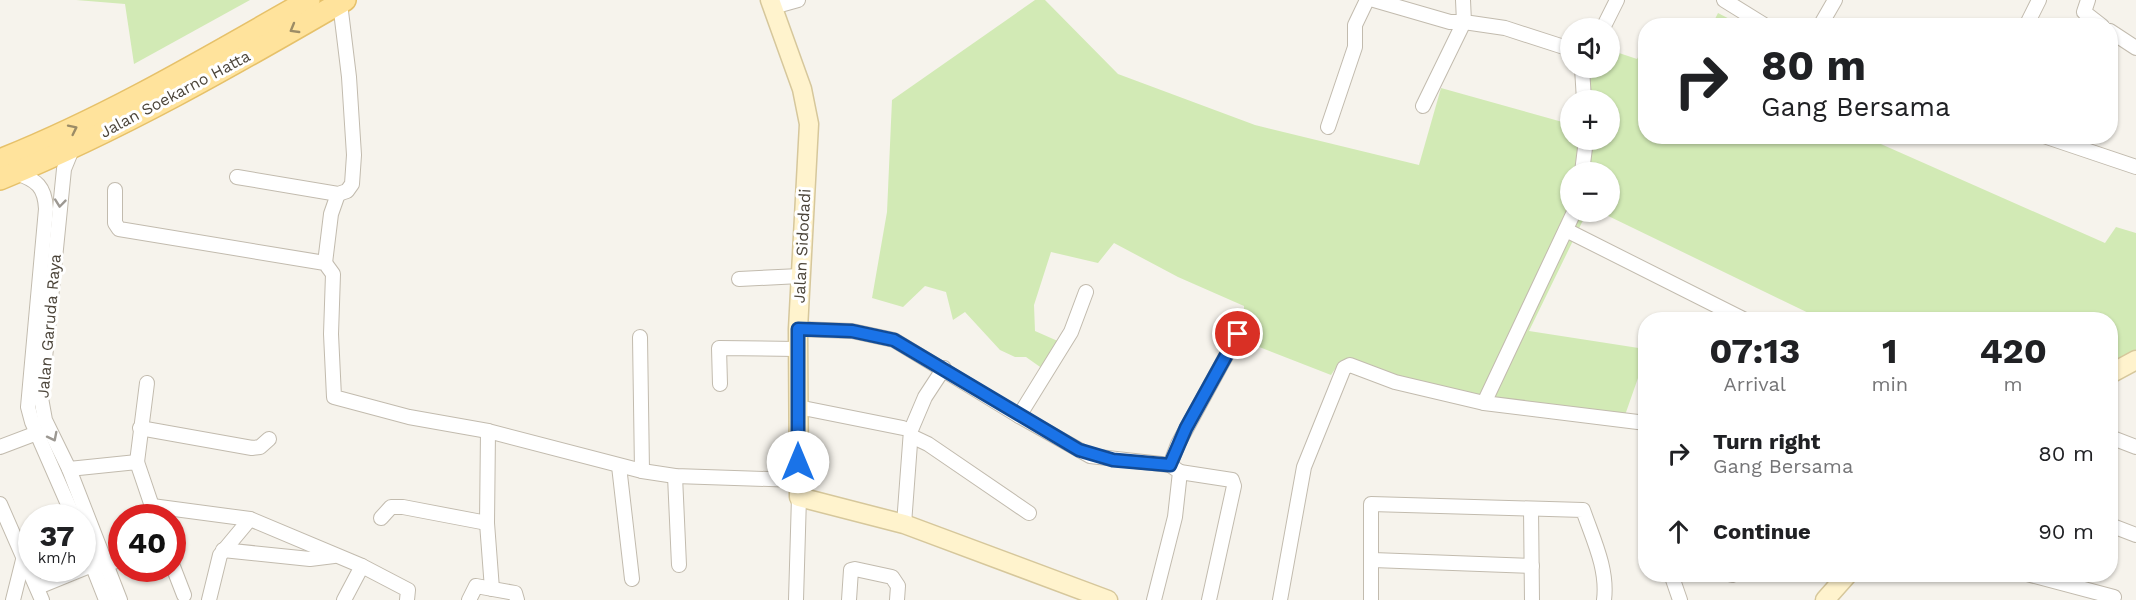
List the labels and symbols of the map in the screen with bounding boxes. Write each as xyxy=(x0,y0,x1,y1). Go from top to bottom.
one-way arrow xyxy=(290,22,300,33)
street label: Jalan Soekarno Hatta xyxy=(97,46,253,142)
one-way arrow xyxy=(67,125,78,137)
street label: Jalan Sidodadi xyxy=(790,188,814,304)
one-way arrow xyxy=(55,199,67,208)
street label: Jalan Garuda Raya xyxy=(33,253,65,399)
pin xyxy=(1212,308,1263,359)
position arrow xyxy=(766,430,830,494)
one-way arrow xyxy=(46,431,58,442)
speed limit sign: 40 xyxy=(108,504,186,582)

